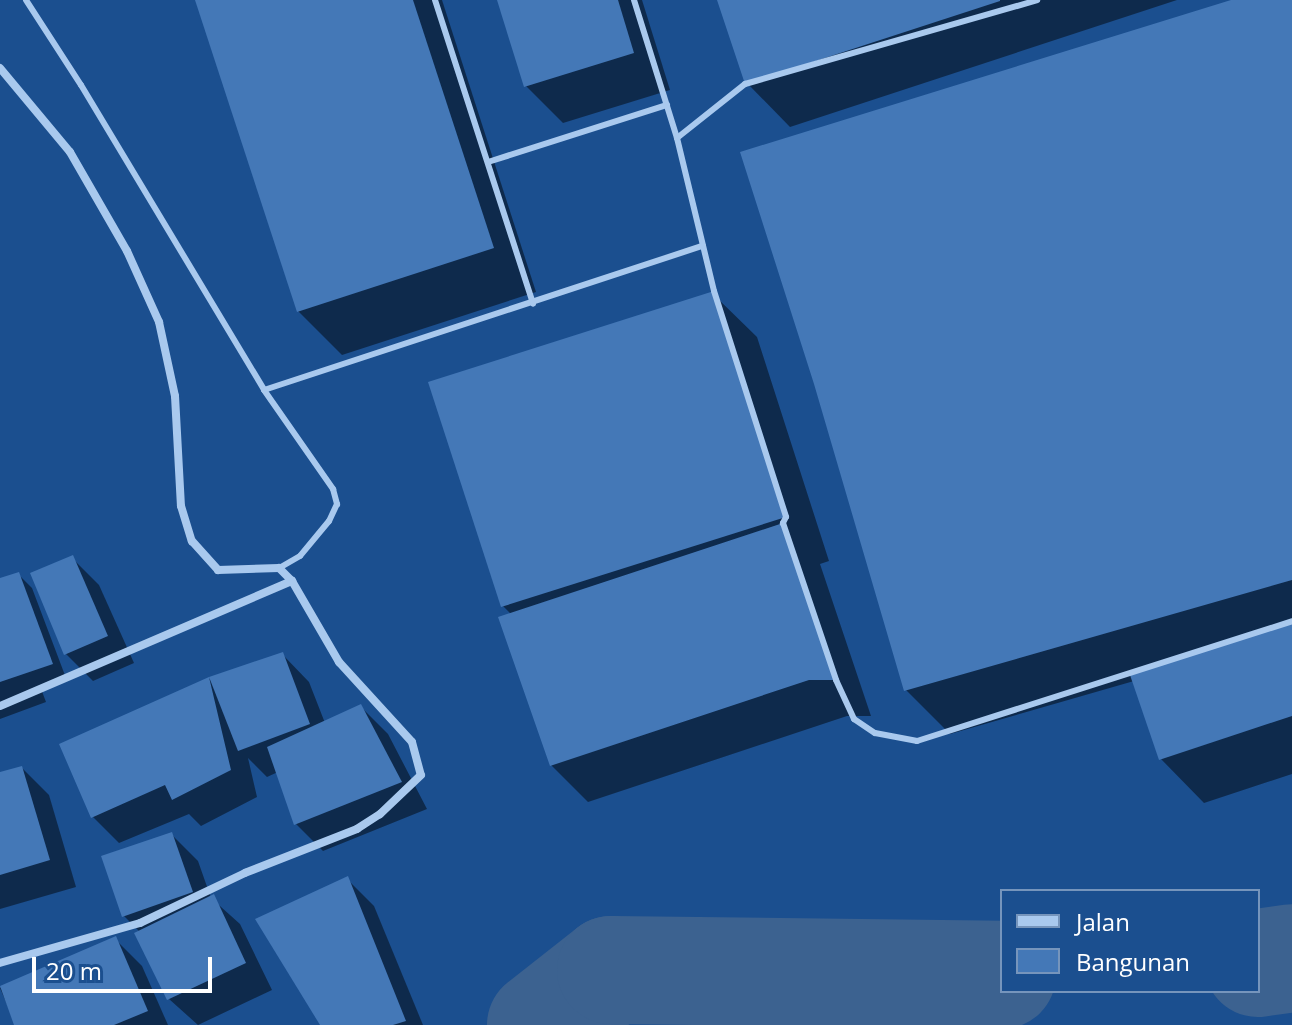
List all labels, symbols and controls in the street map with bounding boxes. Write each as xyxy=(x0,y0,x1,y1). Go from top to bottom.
legend xyxy=(1000,889,1260,993)
text: Jalan xyxy=(1076,905,1130,938)
scale bar xyxy=(36,941,216,991)
text: Bangunan xyxy=(1076,945,1190,978)
text: 20 m xyxy=(46,954,102,987)

